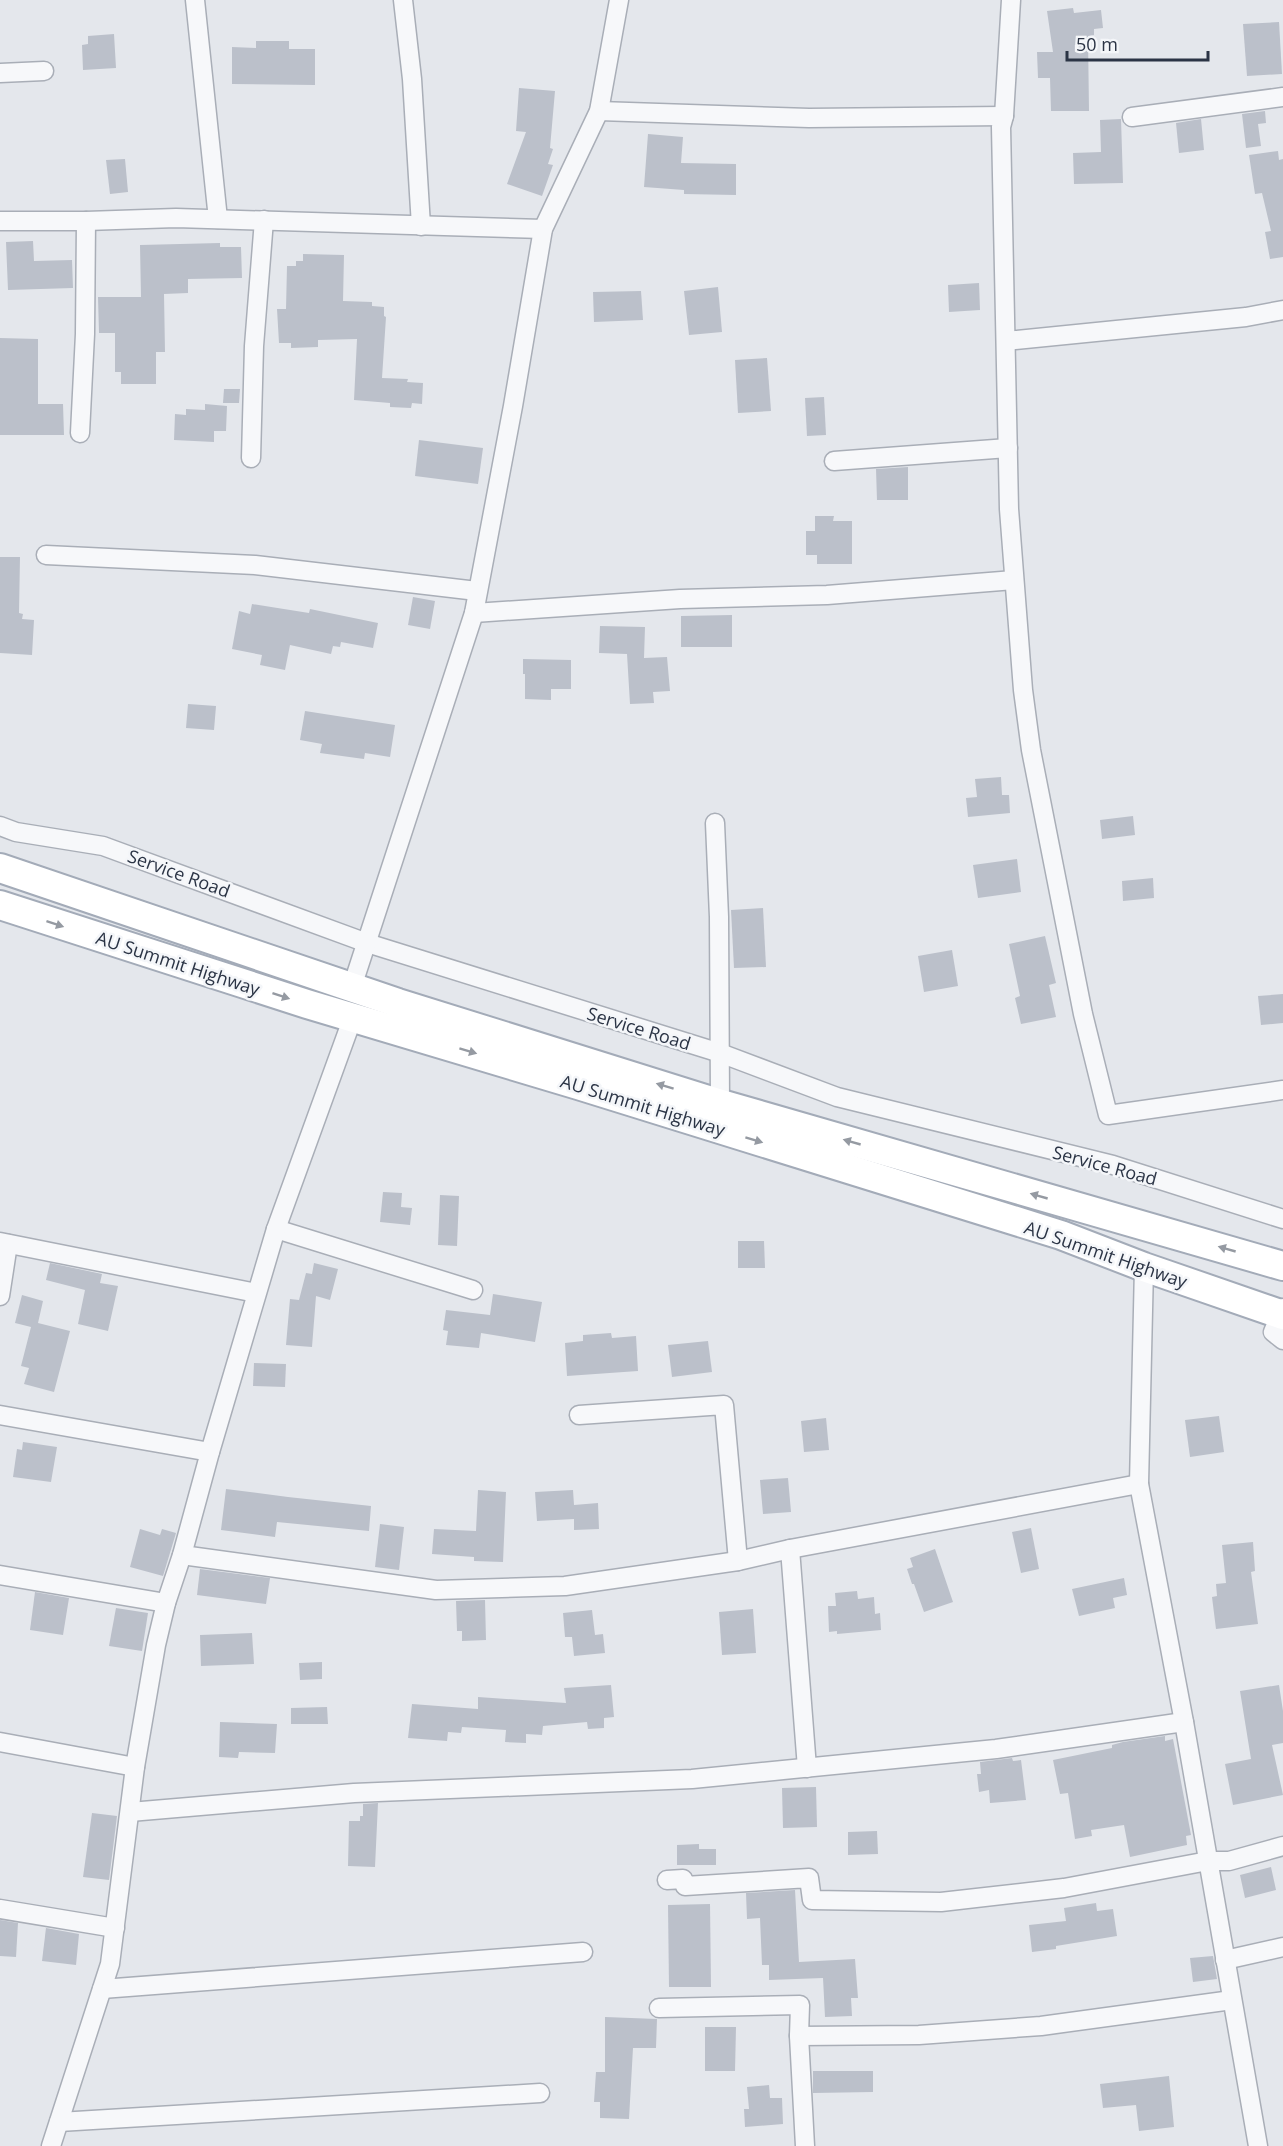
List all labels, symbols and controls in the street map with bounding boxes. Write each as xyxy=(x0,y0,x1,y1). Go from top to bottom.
scale bar xyxy=(1067,24,1208,62)
text: 50 m xyxy=(1076,32,1118,56)
street label: Service Road xyxy=(125,843,233,903)
one-way arrow xyxy=(46,920,64,929)
street label: AU Summit Highway xyxy=(93,925,264,1001)
one-way arrow xyxy=(272,992,290,1001)
street label: Service Road xyxy=(584,1001,694,1055)
one-way arrow xyxy=(459,1047,477,1056)
street label: AU Summit Highway xyxy=(558,1069,729,1142)
one-way arrow xyxy=(656,1081,674,1091)
one-way arrow xyxy=(746,1136,764,1145)
one-way arrow xyxy=(843,1137,861,1146)
street label: Service Road xyxy=(1050,1140,1160,1190)
one-way arrow xyxy=(1030,1190,1048,1200)
street label: AU Summit Highway xyxy=(1021,1215,1192,1293)
one-way arrow xyxy=(1218,1244,1236,1254)

